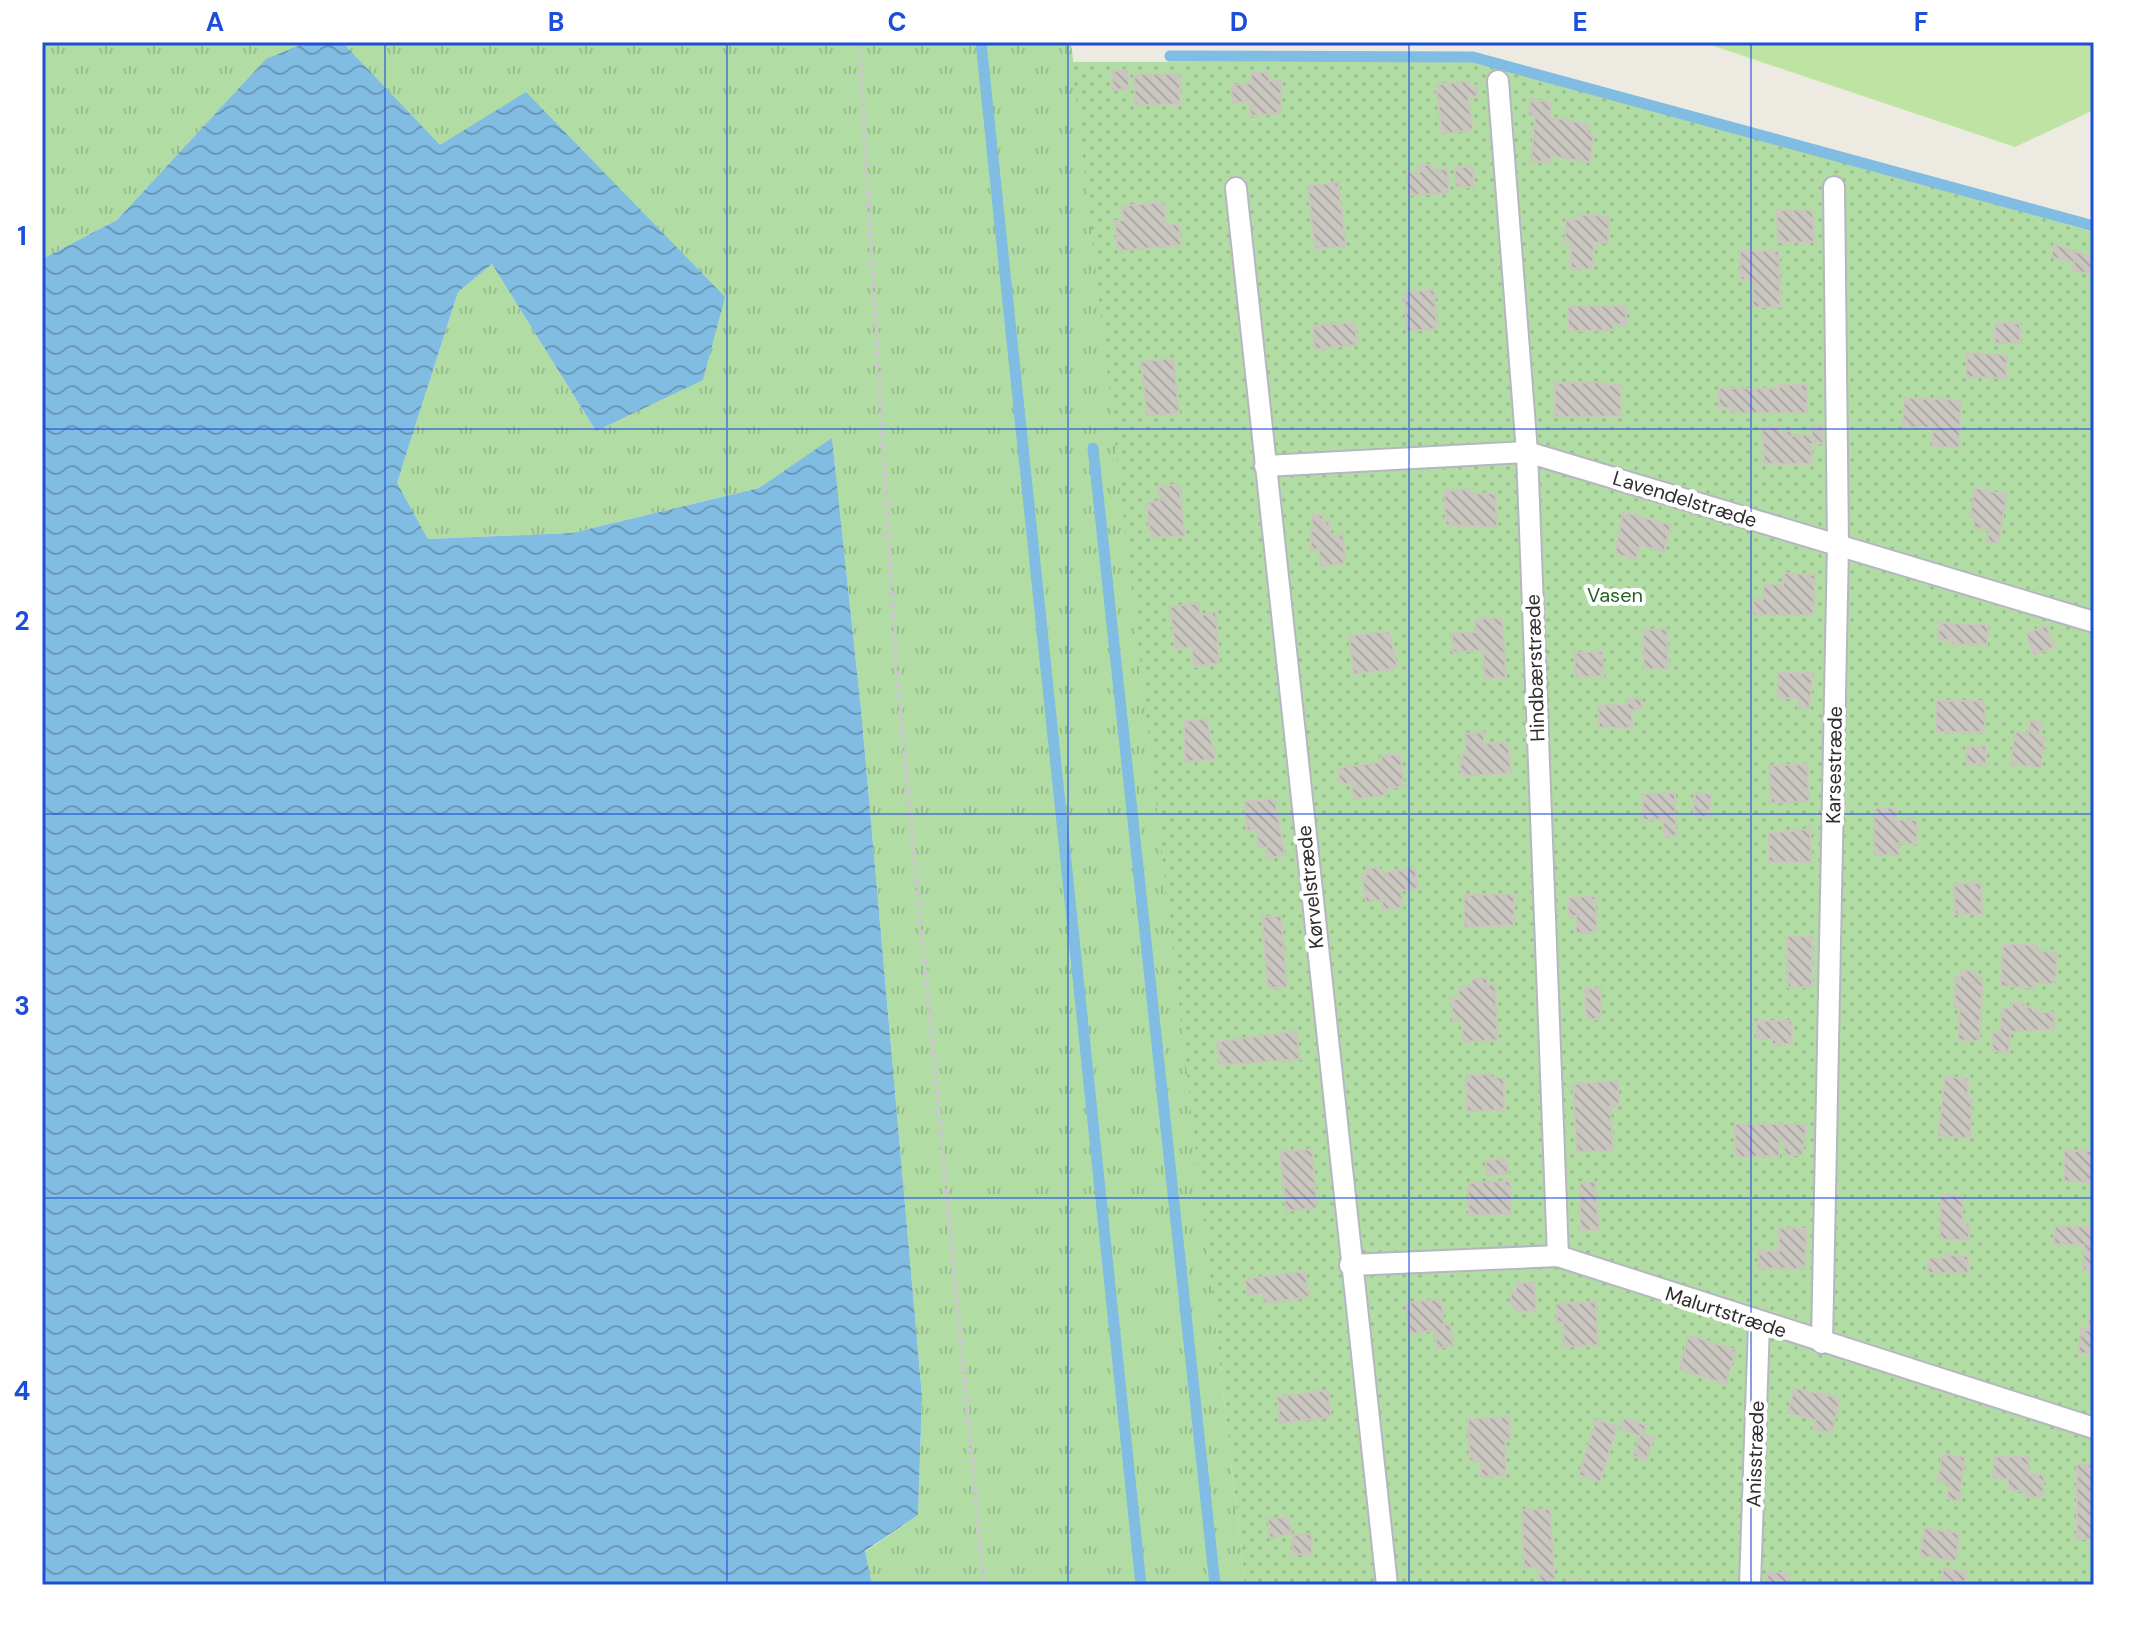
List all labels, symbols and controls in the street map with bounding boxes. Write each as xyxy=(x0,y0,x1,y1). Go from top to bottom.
text: A xyxy=(206,5,224,39)
text: B xyxy=(548,5,564,39)
text: C xyxy=(887,5,907,39)
text: D xyxy=(1230,5,1248,39)
text: E xyxy=(1572,5,1588,39)
text: F xyxy=(1914,5,1928,39)
text: 1 xyxy=(17,219,27,253)
street label: Lavendelstræde xyxy=(1610,465,1760,533)
park label: Vasen xyxy=(1587,582,1643,608)
street label: Hindbærstræde xyxy=(1519,594,1551,742)
text: 2 xyxy=(14,604,30,638)
street label: Karsestræde xyxy=(1820,706,1848,824)
street label: Kørvelstræde xyxy=(1291,824,1329,950)
text: 3 xyxy=(14,989,30,1023)
street label: Malurtstræde xyxy=(1662,1280,1790,1344)
text: 4 xyxy=(14,1374,30,1408)
street label: Anisstræde xyxy=(1740,1400,1770,1508)

